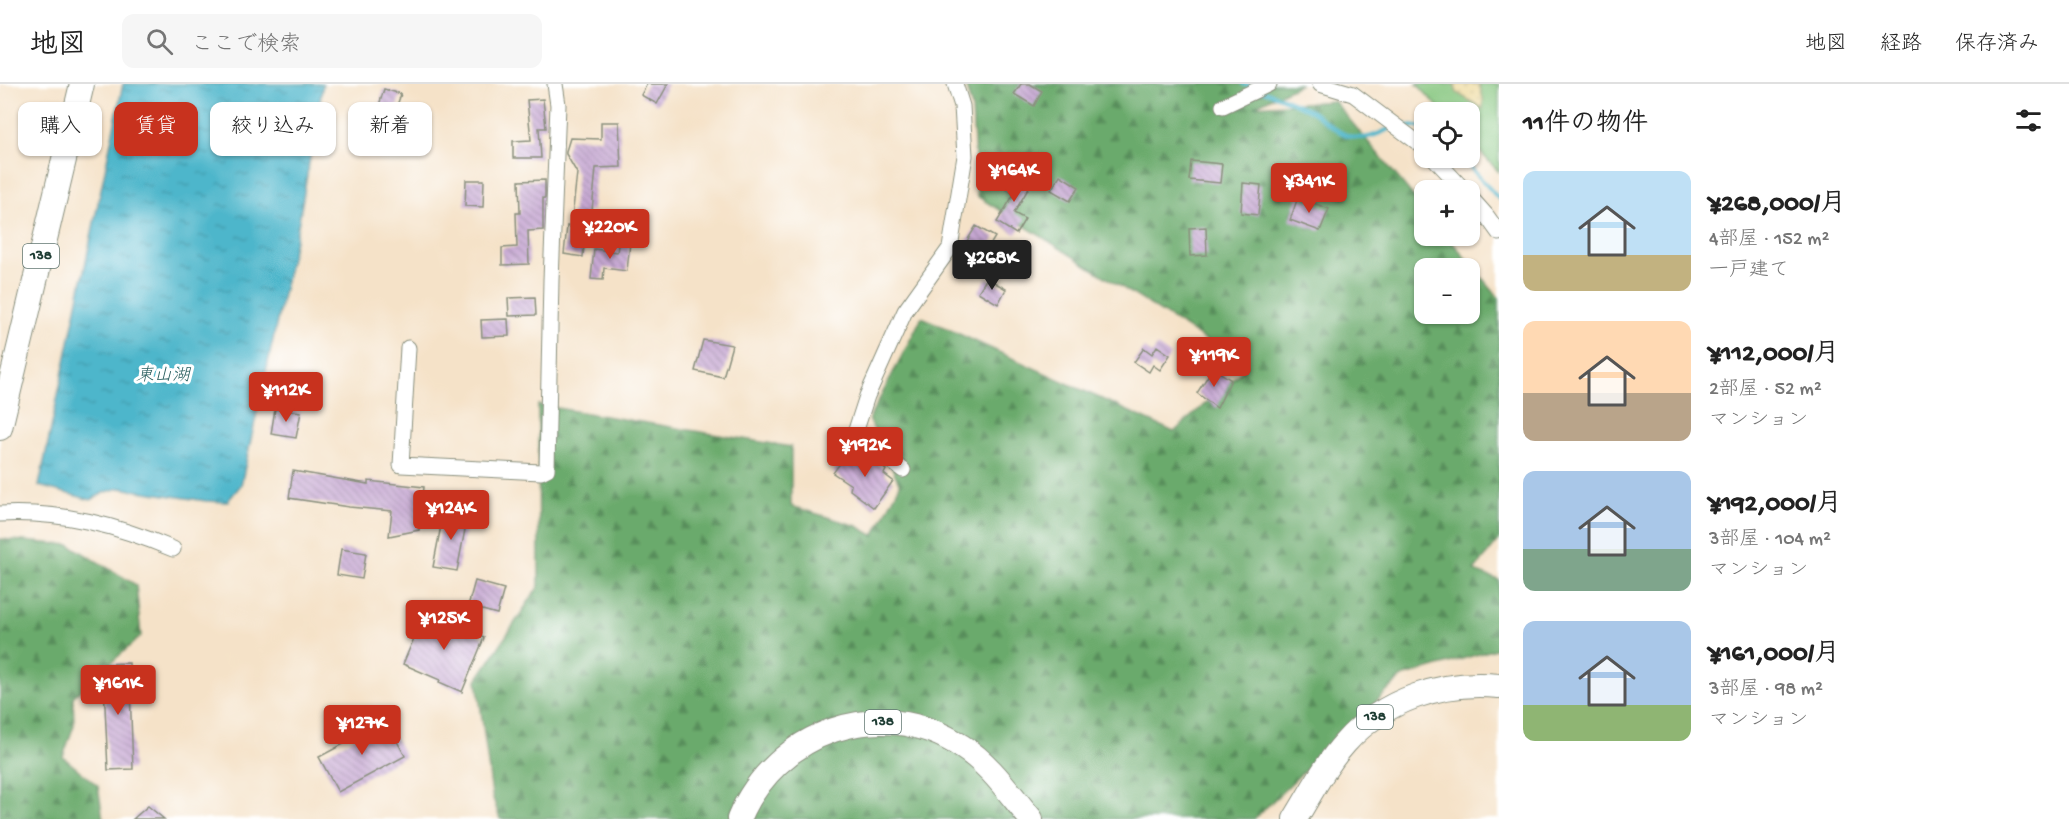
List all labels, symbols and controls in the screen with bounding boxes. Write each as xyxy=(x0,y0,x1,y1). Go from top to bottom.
search box xyxy=(122,14,542,68)
icon: search xyxy=(143,25,176,58)
text: 地図 xyxy=(30,30,86,63)
text: ここで検索 xyxy=(191,33,301,59)
text: 地図 xyxy=(1805,33,1847,58)
text: 経路 xyxy=(1880,33,1922,58)
text: 保存済み xyxy=(1955,33,2039,58)
chip: 購入 xyxy=(18,102,102,156)
chip: 賃貸 xyxy=(114,102,198,156)
chip: 絞り込み xyxy=(210,102,336,156)
chip: 新着 xyxy=(348,102,432,156)
map controls xyxy=(1414,102,1480,324)
button: locate xyxy=(1414,102,1480,168)
icon: filters xyxy=(2012,104,2045,137)
text: 11件の物件 xyxy=(1523,110,1648,141)
pin: ¥164K xyxy=(972,152,1056,203)
text: ¥164K xyxy=(990,160,1038,183)
pin: ¥341K xyxy=(1267,163,1351,214)
text: ¥341K xyxy=(1285,171,1333,194)
button: + xyxy=(1414,180,1480,246)
text: ¥268,000/月 xyxy=(1709,190,1846,221)
icon: home xyxy=(1571,195,1643,267)
pin: ¥220K xyxy=(568,209,652,260)
text: ¥220K xyxy=(584,217,636,240)
text: 4部屋 · 152 m² xyxy=(1709,229,1829,252)
pin: ¥268K xyxy=(950,240,1034,291)
road number: 138 xyxy=(23,244,59,268)
text: ¥268K xyxy=(966,248,1018,271)
button: − xyxy=(1414,258,1480,324)
text: 一戸建て xyxy=(1709,260,1789,283)
pin: ¥119K xyxy=(1172,337,1256,388)
text: ¥112,000/月 xyxy=(1709,340,1840,371)
text: ¥119K xyxy=(1191,345,1237,368)
icon: home xyxy=(1571,345,1643,417)
water label: 東山湖 xyxy=(136,365,192,387)
pin: ¥112K xyxy=(244,372,328,423)
text: 2部屋 · 52 m² xyxy=(1709,379,1822,402)
text: ¥112K xyxy=(263,380,309,403)
text: マンション xyxy=(1709,410,1808,433)
pin: ¥192K xyxy=(823,427,907,478)
text: ¥192K xyxy=(841,435,889,458)
pin: ¥124K xyxy=(409,490,493,541)
text: ¥192,000/月 xyxy=(1709,490,1842,521)
icon: home xyxy=(1571,495,1643,567)
text: ¥124K xyxy=(427,498,475,521)
text: 3部屋 · 104 m² xyxy=(1709,529,1831,552)
text: マンション xyxy=(1709,560,1808,583)
pin: ¥125K xyxy=(402,600,486,651)
text: ¥125K xyxy=(420,608,468,631)
text: ¥161,000/月 xyxy=(1709,640,1840,671)
icon: home xyxy=(1571,645,1643,717)
pin: ¥161K xyxy=(76,665,160,716)
text: ¥161K xyxy=(95,673,141,696)
text: 3部屋 · 98 m² xyxy=(1709,679,1823,702)
pin: ¥127K xyxy=(320,705,404,756)
road number: 138 xyxy=(1357,705,1393,729)
road number: 138 xyxy=(865,710,901,734)
text: マンション xyxy=(1709,710,1808,733)
text: ¥127K xyxy=(338,713,386,736)

